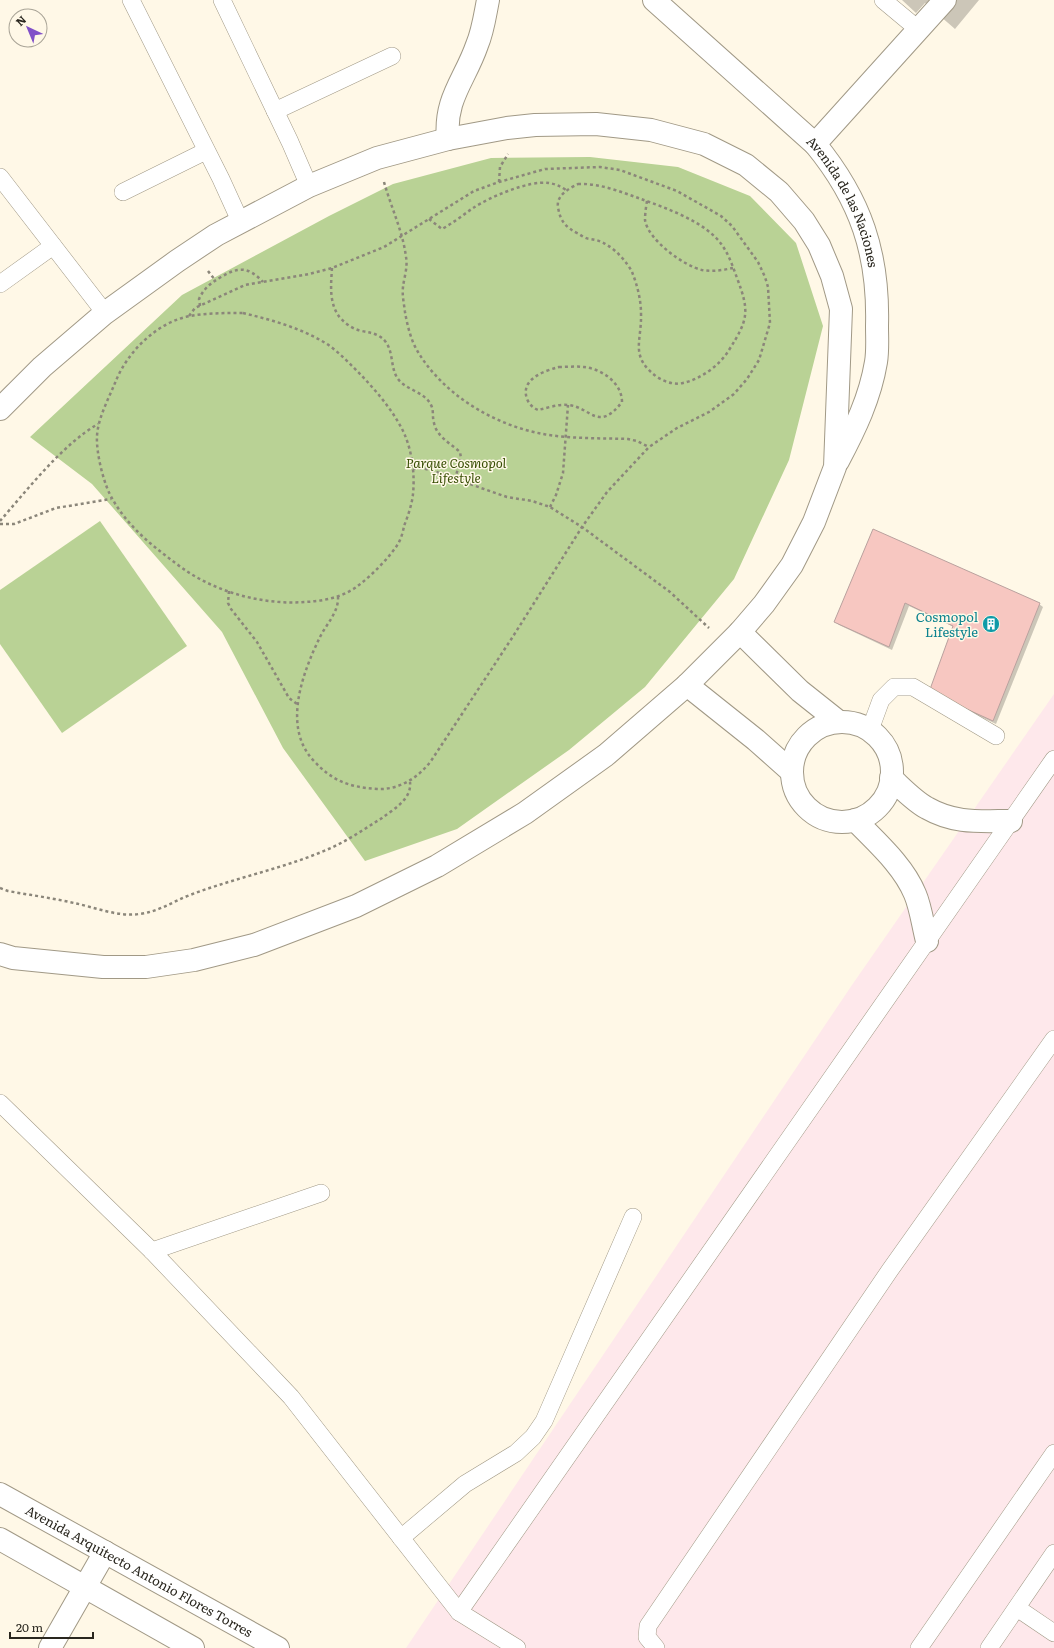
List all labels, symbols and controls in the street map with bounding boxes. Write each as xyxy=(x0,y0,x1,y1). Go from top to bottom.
north arrow xyxy=(8,8,48,48)
text: N xyxy=(11,11,29,29)
street label: Avenida de las Naciones xyxy=(803,131,883,269)
park label: Parque Cosmopol Lifestyle xyxy=(406,453,507,487)
place label: Cosmopol Lifestyle xyxy=(916,607,979,641)
building icon: Cosmopol Lifestyle xyxy=(981,614,1001,634)
street label: Avenida Arquitecto Antonio Flores Torres xyxy=(22,1500,256,1641)
scale bar xyxy=(10,1614,93,1640)
text: 20 m xyxy=(16,1618,43,1636)

